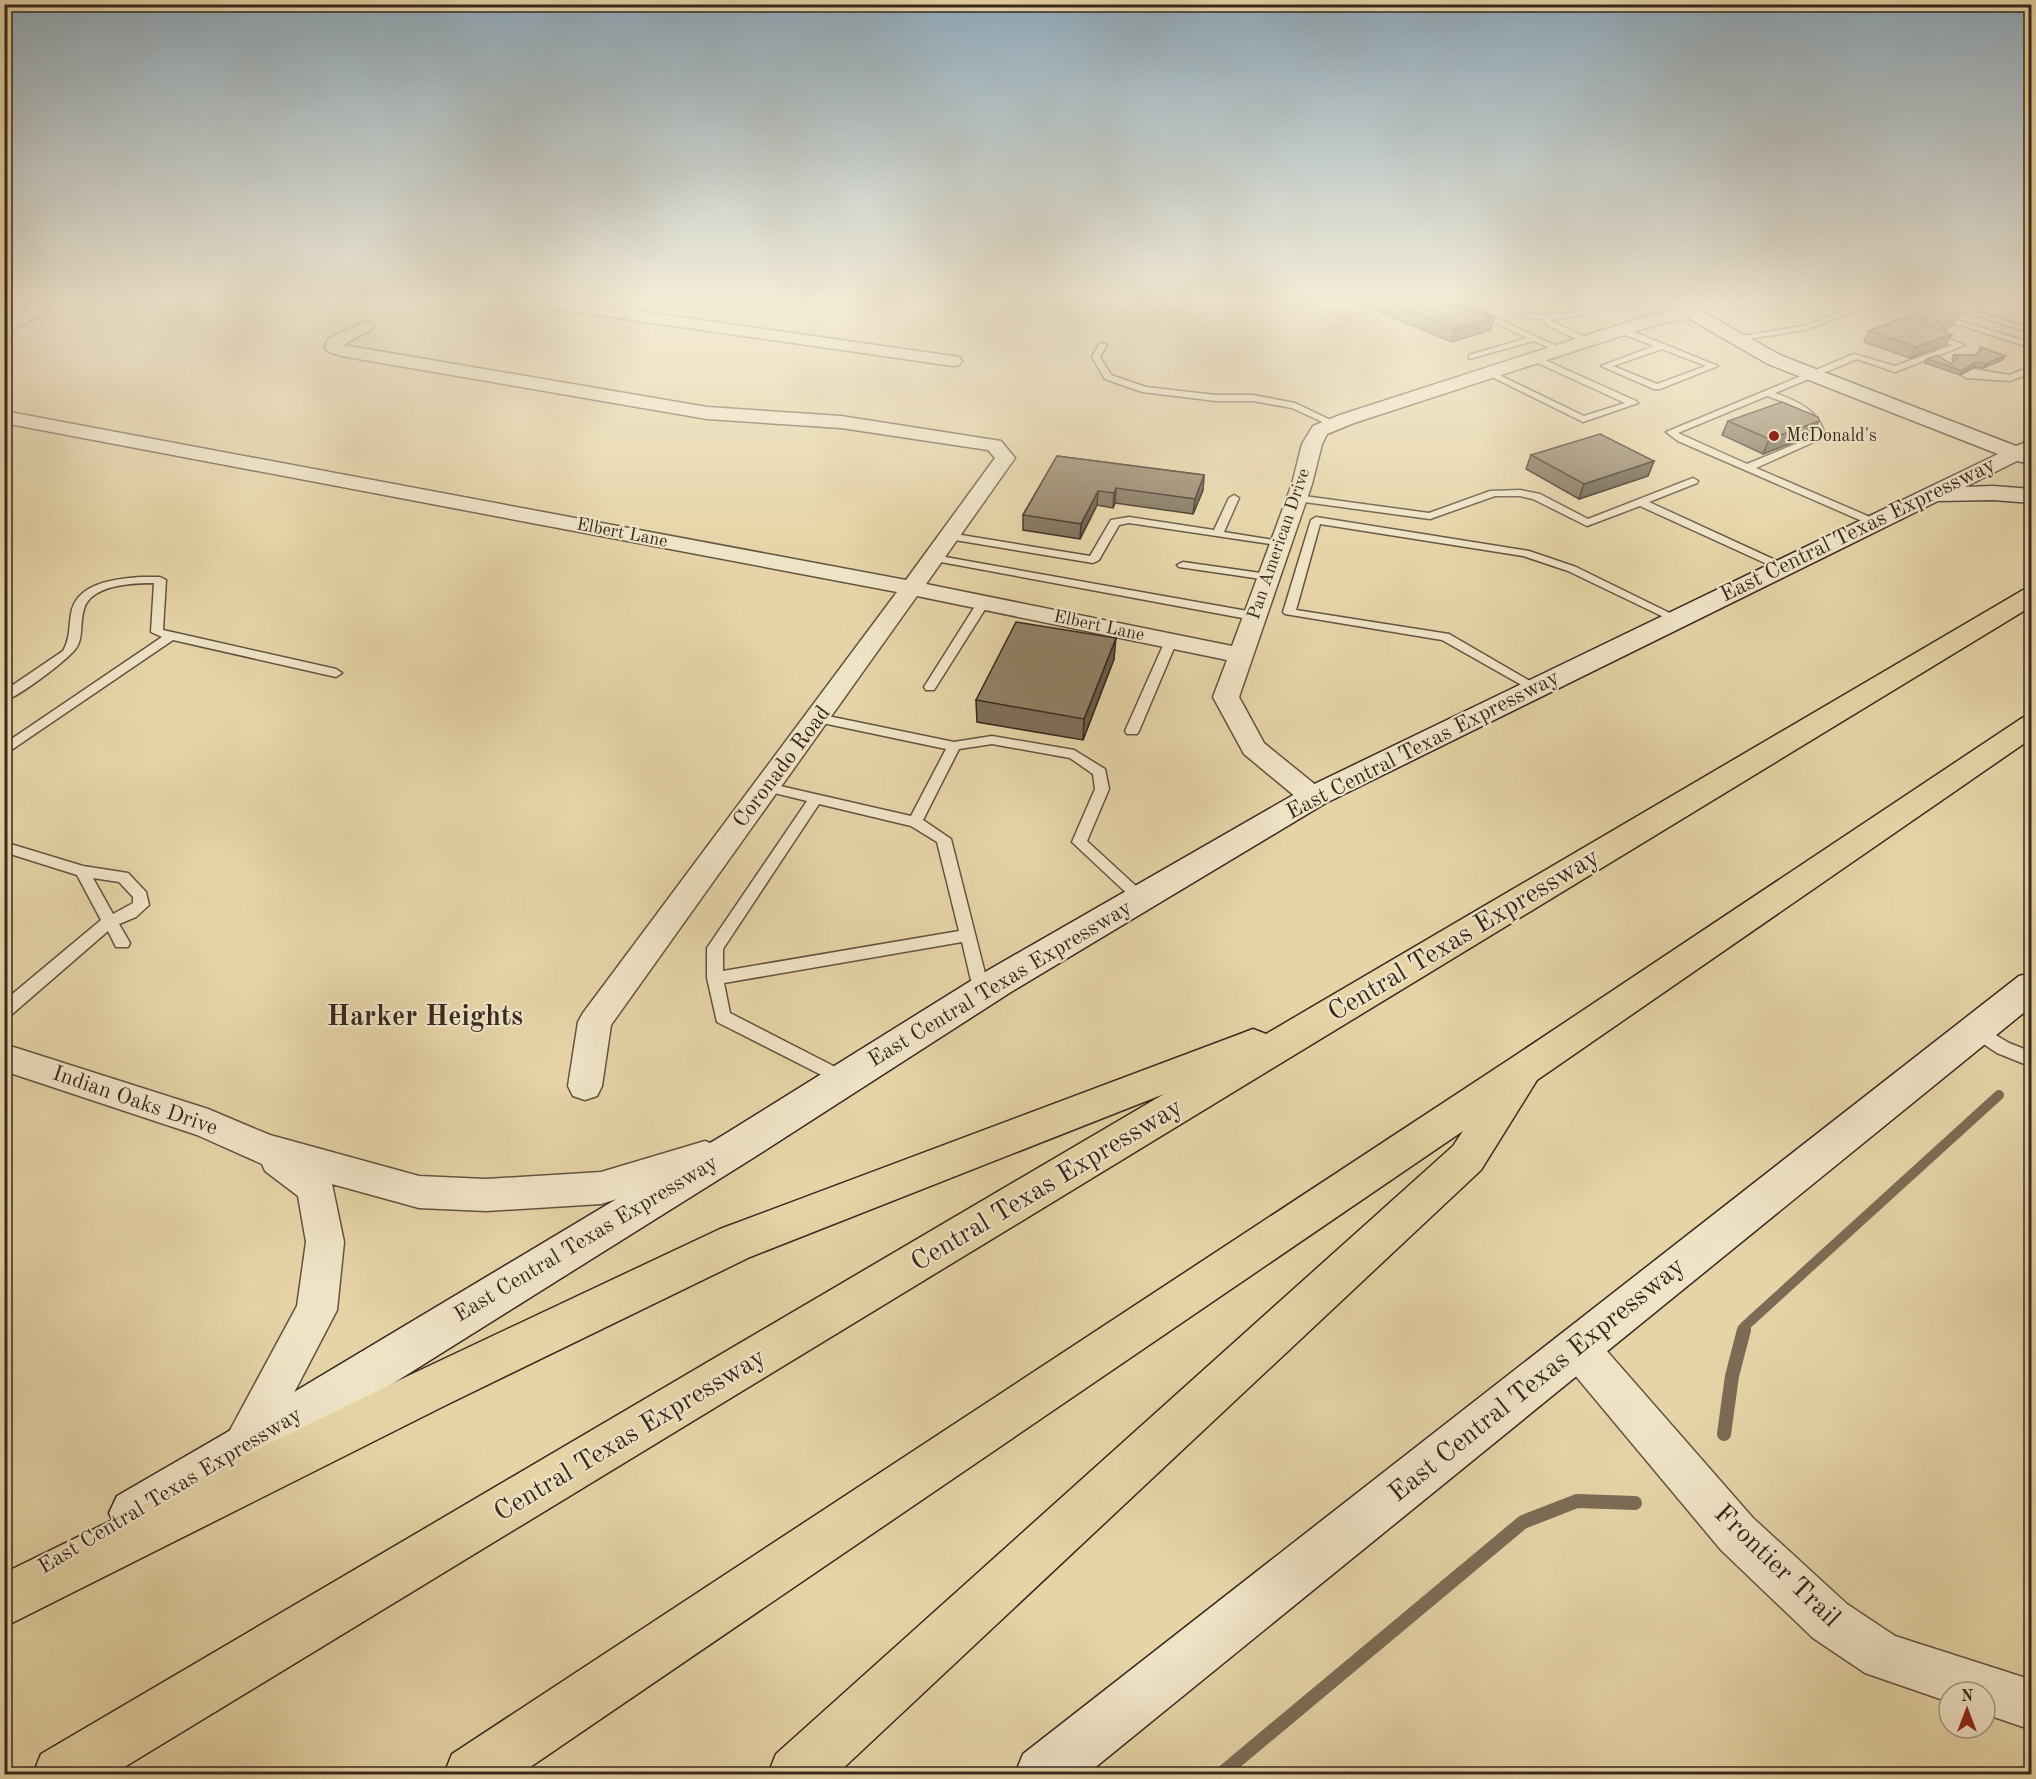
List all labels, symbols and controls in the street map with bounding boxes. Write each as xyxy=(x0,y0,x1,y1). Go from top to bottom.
place label: McDonald's xyxy=(1786,427,1877,445)
marker: McDonald's xyxy=(1767,429,1781,443)
street label: East Central Texas Expressway xyxy=(1717,454,1999,606)
street label: Pan American Drive xyxy=(1245,466,1313,622)
street label: Elbert Lane xyxy=(575,515,669,551)
street label: Elbert Lane xyxy=(1052,608,1146,644)
street label: East Central Texas Expressway xyxy=(1283,666,1563,824)
street label: Coronado Road xyxy=(729,702,835,832)
street label: Central Texas Expressway xyxy=(1324,843,1604,1027)
street label: East Central Texas Expressway xyxy=(864,896,1136,1071)
district label: Harker Heights xyxy=(327,1004,523,1032)
street label: Indian Oaks Drive xyxy=(50,1062,220,1140)
street label: Central Texas Expressway xyxy=(907,1093,1187,1277)
street label: East Central Texas Expressway xyxy=(450,1151,722,1326)
street label: East Central Texas Expressway xyxy=(1384,1252,1690,1508)
street label: Central Texas Expressway xyxy=(490,1343,770,1527)
street label: East Central Texas Expressway xyxy=(34,1403,306,1578)
street label: Frontier Trail xyxy=(1709,1500,1845,1632)
north arrow xyxy=(1937,1680,1997,1740)
text: N xyxy=(1961,1689,1974,1705)

